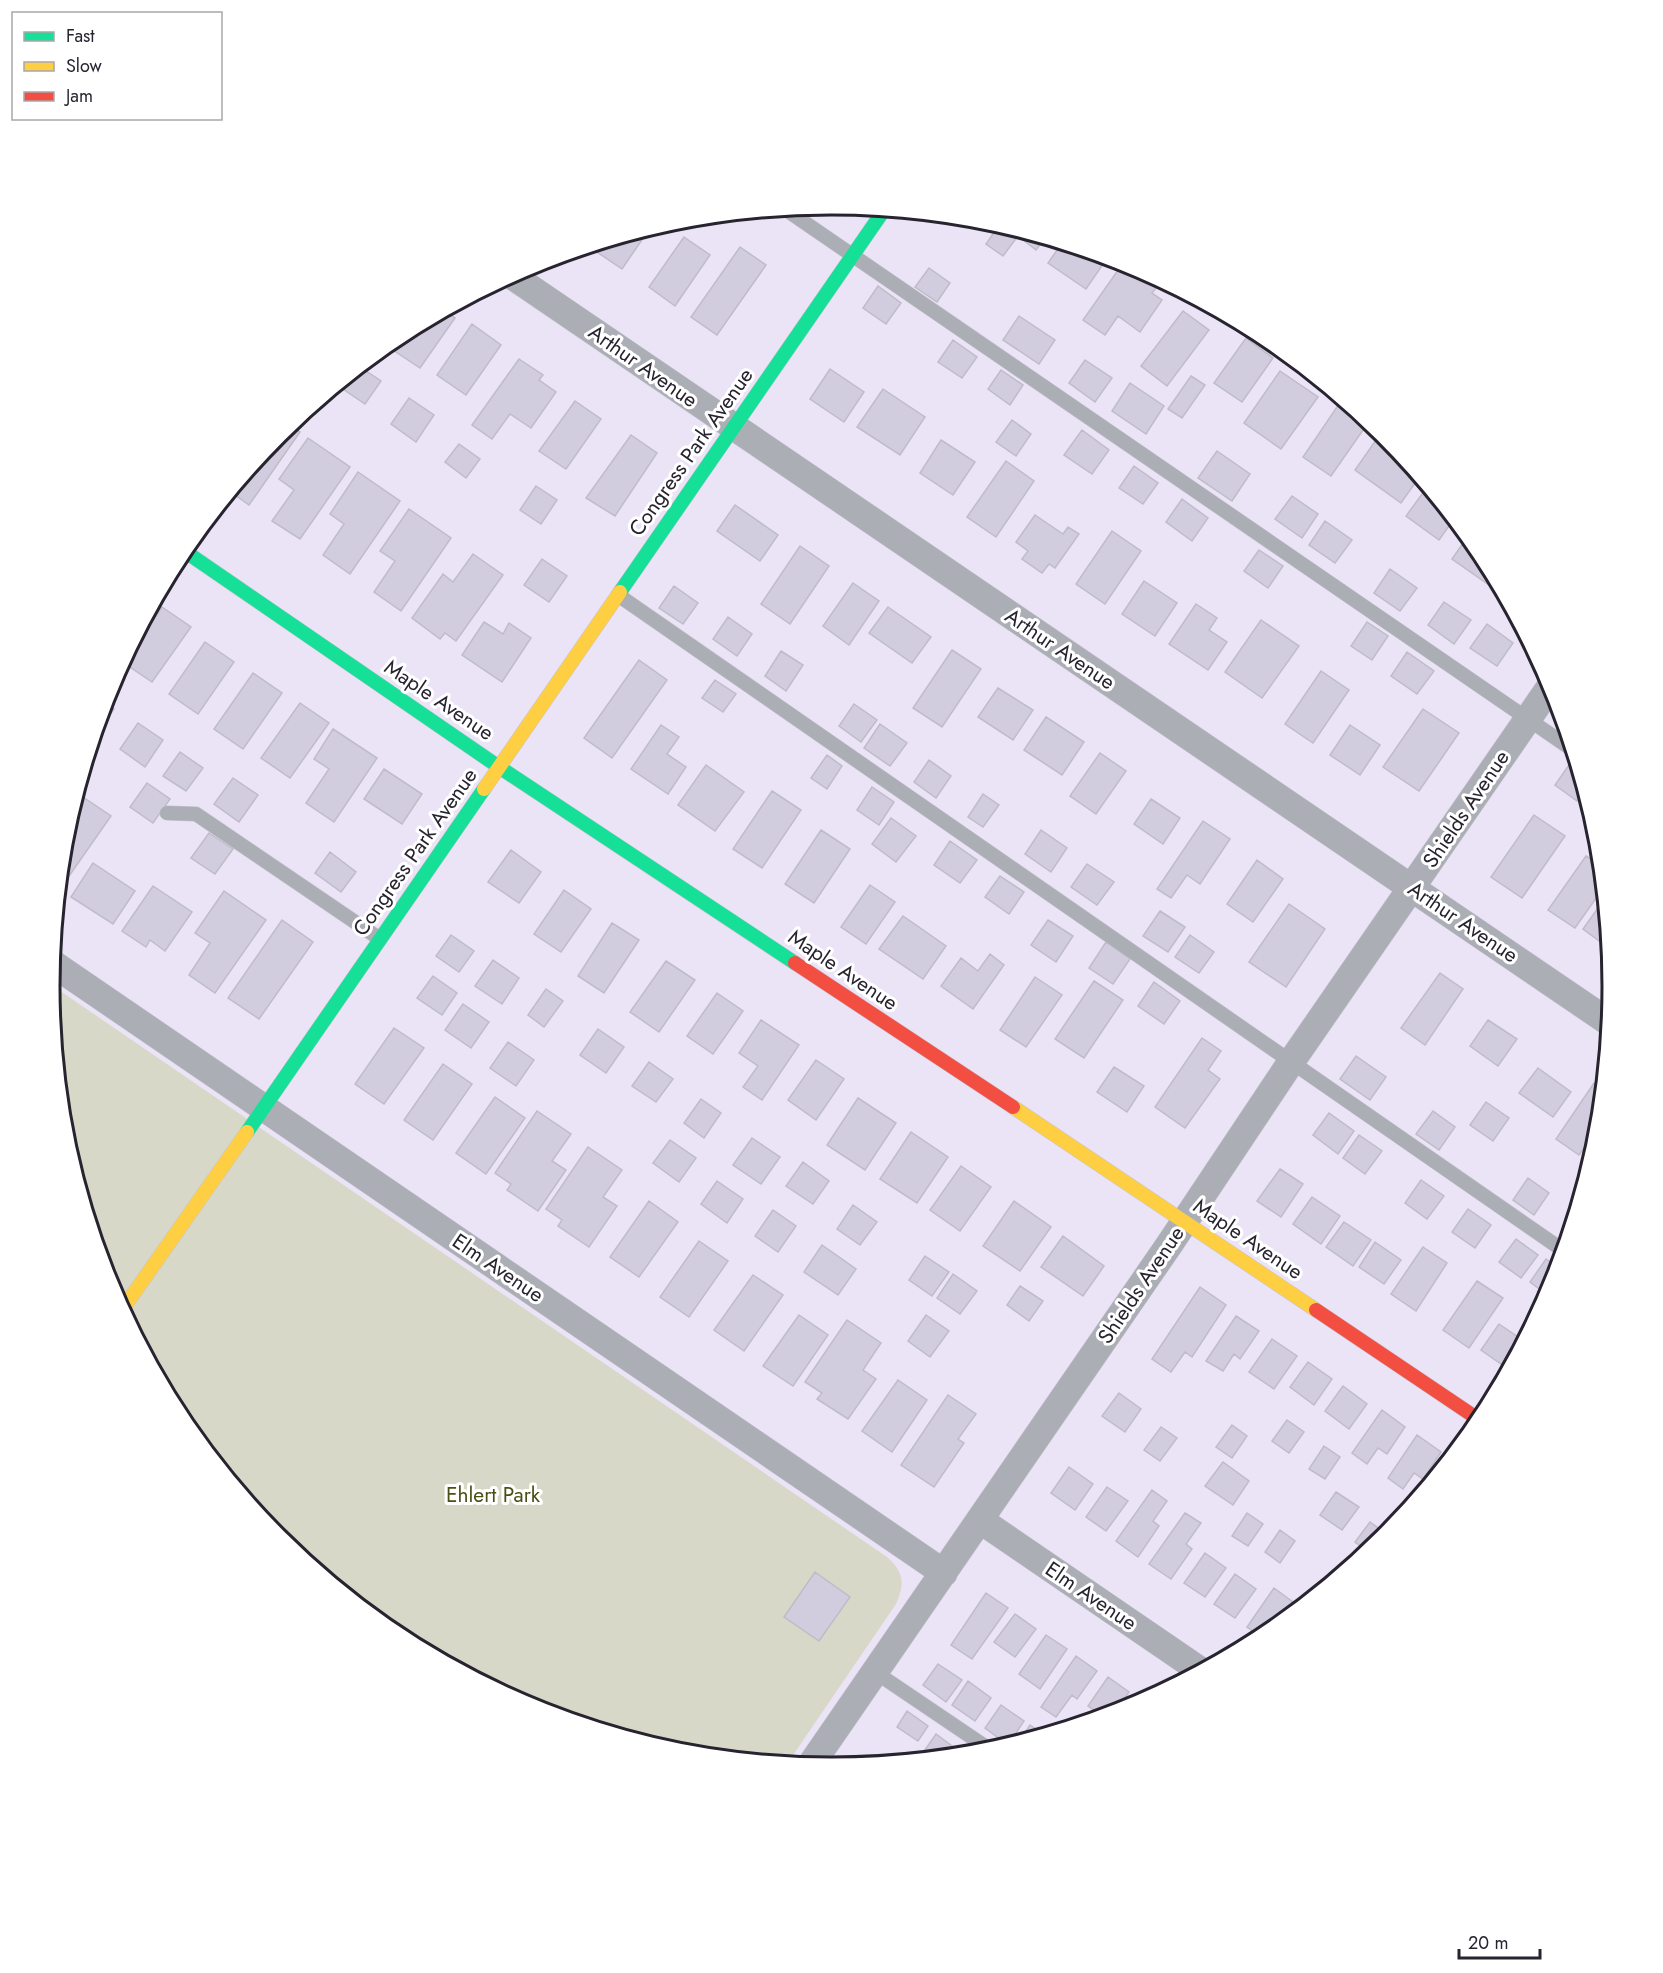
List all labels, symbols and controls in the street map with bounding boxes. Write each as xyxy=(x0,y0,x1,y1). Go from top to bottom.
legend xyxy=(12,12,222,120)
text: Fast xyxy=(66,23,95,49)
text: Slow xyxy=(66,53,103,79)
text: Jam xyxy=(64,83,93,109)
street label: Arthur Avenue xyxy=(582,317,704,415)
street label: Congress Park Avenue xyxy=(622,362,760,542)
street label: Arthur Avenue xyxy=(999,601,1121,697)
street label: Maple Avenue xyxy=(378,652,500,748)
street label: Shields Avenue xyxy=(1416,744,1517,874)
street label: Congress Park Avenue xyxy=(346,762,484,942)
street label: Arthur Avenue xyxy=(1402,874,1524,970)
street label: Maple Avenue xyxy=(782,922,904,1018)
street label: Maple Avenue xyxy=(1187,1191,1309,1287)
street label: Shields Avenue xyxy=(1091,1220,1192,1350)
street label: Elm Avenue xyxy=(446,1226,550,1310)
park label: Ehlert Park xyxy=(446,1480,541,1510)
street label: Elm Avenue xyxy=(1039,1554,1143,1638)
scale bar xyxy=(1459,1922,1540,1960)
text: 20 m xyxy=(1468,1930,1508,1956)

